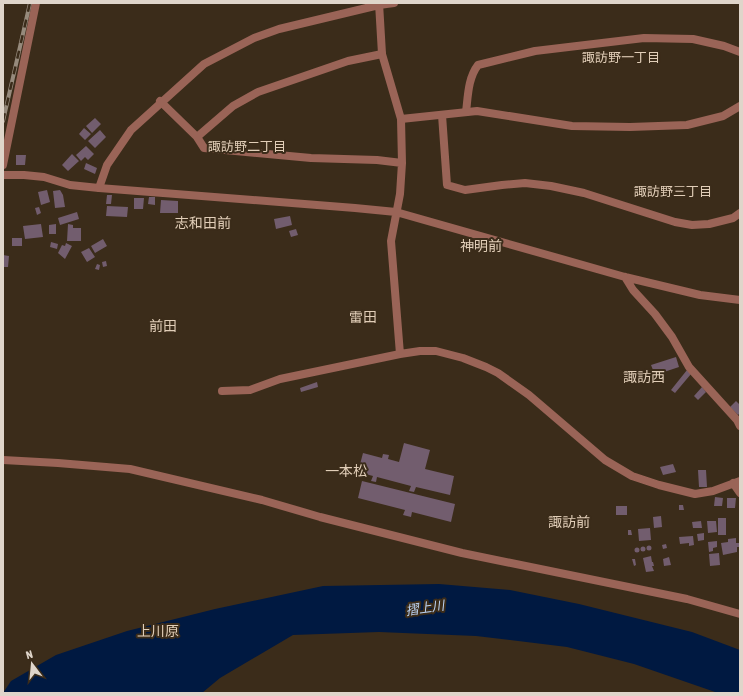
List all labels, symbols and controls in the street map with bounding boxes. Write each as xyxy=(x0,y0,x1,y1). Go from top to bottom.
district label: 諏訪野一丁目 xyxy=(582,50,660,65)
district label: 諏訪野二丁目 xyxy=(208,139,286,154)
district label: 諏訪野三丁目 xyxy=(634,184,712,199)
district label: 志和田前 xyxy=(175,215,231,231)
district label: 神明前 xyxy=(460,238,502,254)
district label: 雷田 xyxy=(349,309,377,325)
district label: 前田 xyxy=(149,318,177,334)
district label: 諏訪西 xyxy=(623,369,665,385)
district label: 一本松 xyxy=(325,463,367,479)
district label: 諏訪前 xyxy=(548,514,590,530)
water label: 摺上川 xyxy=(405,598,447,618)
district label: 上川原 xyxy=(137,623,179,639)
north arrow xyxy=(12,644,52,684)
text: N xyxy=(24,648,34,661)

